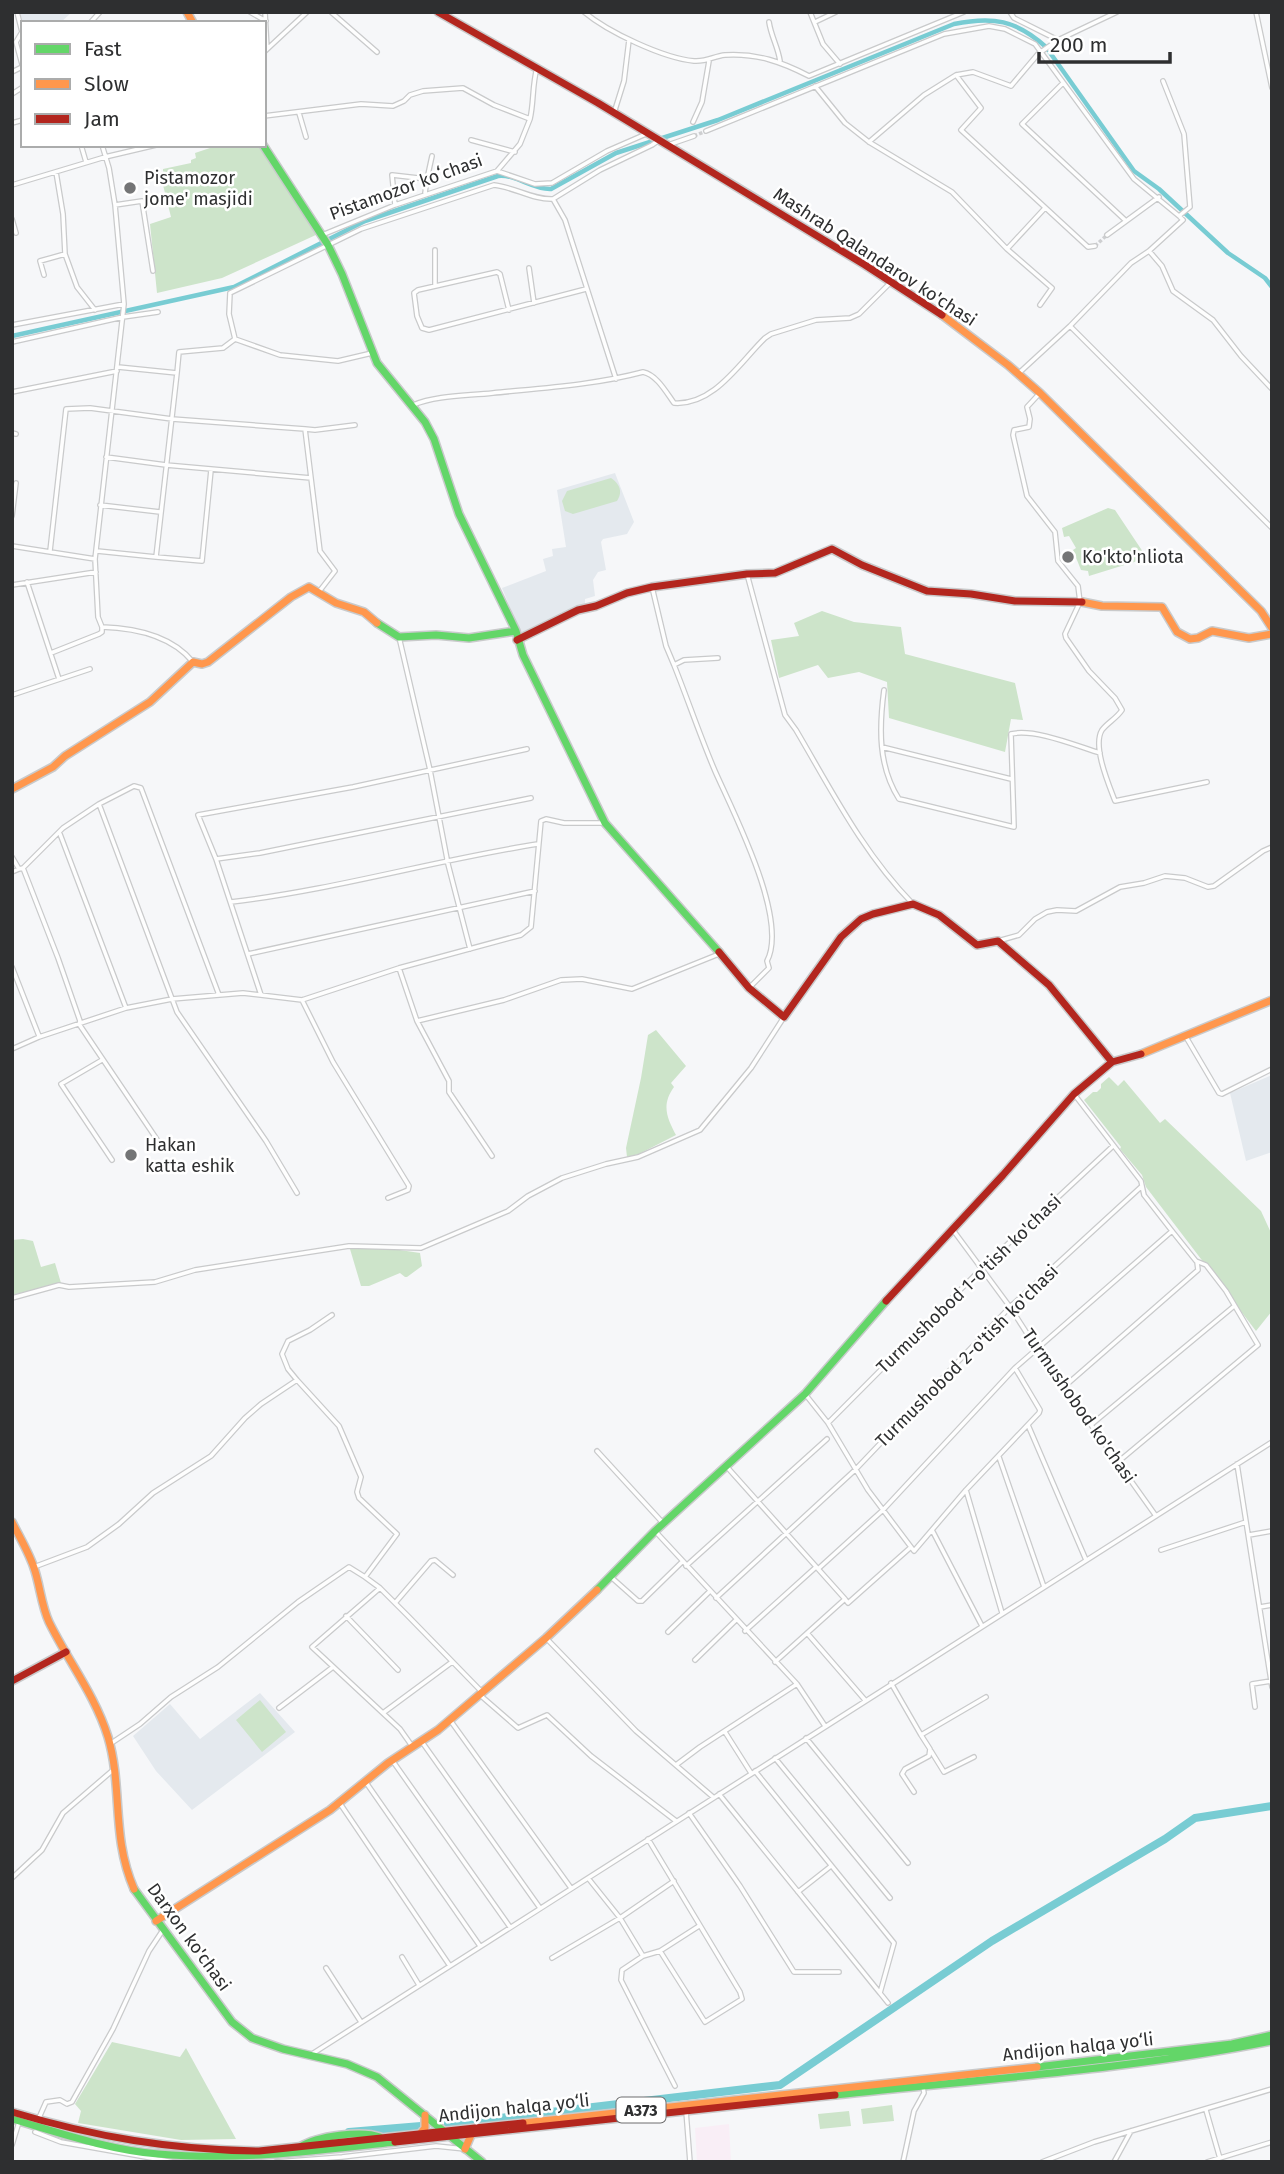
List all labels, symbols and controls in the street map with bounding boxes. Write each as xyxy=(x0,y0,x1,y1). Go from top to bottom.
legend xyxy=(21,21,266,147)
scale bar xyxy=(1039,21,1170,65)
text: 200 m xyxy=(1050,32,1107,58)
text: Fast xyxy=(84,36,122,62)
text: Slow xyxy=(84,71,129,97)
text: Jam xyxy=(84,106,120,132)
street label: Pistamozor koʻchasi xyxy=(326,149,486,225)
place label: Pistamozor jome' masjidi xyxy=(143,167,253,210)
marker: Pistamozor jome' masjidi xyxy=(122,180,138,196)
street label: Mashrab Qalandarov ko'chasi xyxy=(769,183,981,331)
place label: Ko'kto'nliota xyxy=(1082,546,1184,568)
marker: Ko'kto'nliota xyxy=(1060,549,1076,565)
place label: Hakan katta eshik xyxy=(145,1134,235,1177)
marker: Hakan katta eshik xyxy=(123,1147,139,1163)
street label: Turmushobod 1-o'tish ko'chasi xyxy=(872,1190,1066,1378)
street label: Turmushobod 2-o'tish ko'chasi xyxy=(871,1260,1063,1452)
street label: Turmushobod ko'chasi xyxy=(1017,1325,1141,1487)
street label: Darxon ko'chasi xyxy=(142,1879,236,1995)
street label: Andijon halqa yo‘li xyxy=(1001,2028,1155,2066)
street label: Andijon halqa yo‘li xyxy=(437,2089,591,2127)
road number: A373 xyxy=(616,2098,666,2122)

